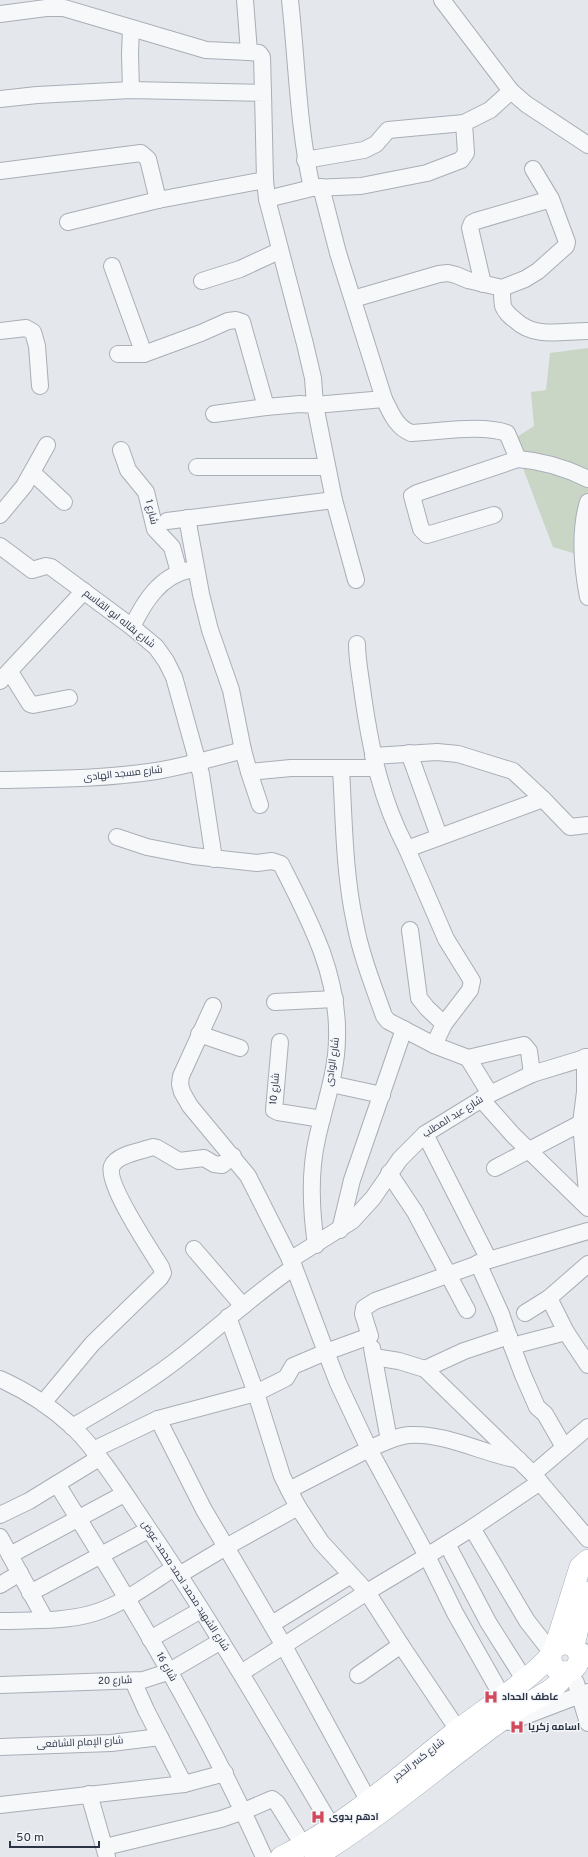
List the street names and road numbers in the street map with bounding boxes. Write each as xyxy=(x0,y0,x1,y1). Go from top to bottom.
street label: شارع 1 xyxy=(142,498,160,526)
street label: شارع بقاله ابو القاسم xyxy=(80,587,158,651)
street label: شارع مسجد الهادى xyxy=(83,763,163,785)
street label: شارع الوادى xyxy=(323,1037,343,1087)
street label: شارع 10 xyxy=(267,1073,283,1105)
street label: شارع عبد المطلب xyxy=(420,1093,486,1141)
street label: شارع الشهيد محمد احمد محمد عوض xyxy=(138,1518,232,1654)
street label: شارع 16 xyxy=(153,1650,179,1684)
street label: شارع 20 xyxy=(98,1674,132,1688)
street label: شارع الإمام الشافعى xyxy=(36,1734,124,1752)
street label: شارع كسر الحجر xyxy=(390,1736,448,1785)

